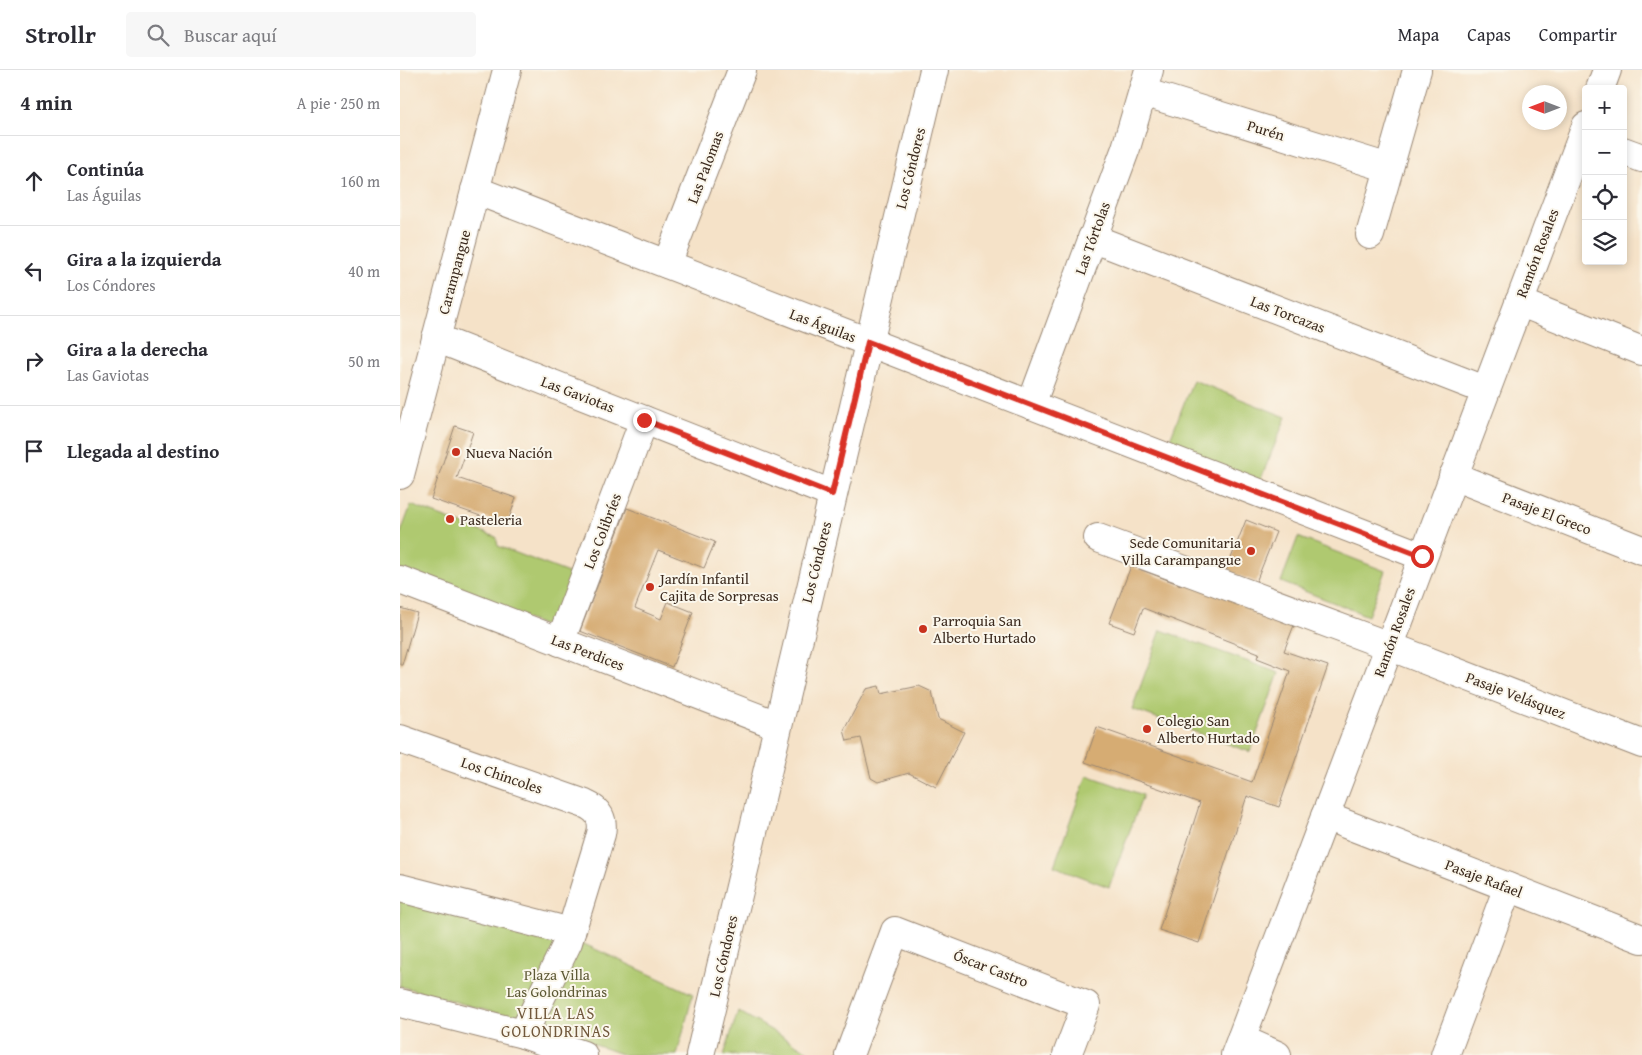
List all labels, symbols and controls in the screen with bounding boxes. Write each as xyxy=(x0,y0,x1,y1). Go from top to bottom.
search box xyxy=(126,12,476,57)
text: Strollr xyxy=(25,17,96,52)
icon: search xyxy=(144,21,172,49)
text: Buscar aquí xyxy=(184,21,277,49)
text: Mapa xyxy=(1398,21,1439,48)
text: Capas xyxy=(1467,21,1511,48)
text: Compartir xyxy=(1539,21,1617,48)
north arrow xyxy=(1522,85,1567,130)
map controls xyxy=(1582,85,1627,265)
button: + xyxy=(1582,85,1627,130)
text: 4 min xyxy=(20,87,72,118)
text: A pie · 250 m xyxy=(297,91,380,115)
street label: Purén xyxy=(1245,114,1288,146)
street label: Los Cóndores xyxy=(890,125,930,211)
street label: Las Palomas xyxy=(682,128,728,206)
button: − xyxy=(1582,130,1627,175)
text: Continúa xyxy=(67,155,144,183)
icon: ahead xyxy=(20,167,48,195)
text: 160 m xyxy=(340,169,380,193)
button: locate xyxy=(1582,175,1627,220)
text: Las Águilas xyxy=(67,183,141,207)
street label: Las Tórtolas xyxy=(1069,199,1115,277)
street label: Ramón Rosales xyxy=(1510,205,1564,301)
button: layers xyxy=(1582,220,1627,265)
street label: Carampangue xyxy=(433,227,475,317)
text: Gira a la izquierda xyxy=(67,245,222,273)
icon: left xyxy=(20,257,48,285)
text: 40 m xyxy=(348,259,380,283)
text: Los Cóndores xyxy=(67,273,156,297)
street label: Las Torcazas xyxy=(1248,290,1328,338)
street label: Las Águilas xyxy=(787,303,859,347)
text: Gira a la derecha xyxy=(67,335,208,363)
icon: right xyxy=(20,347,48,375)
text: 50 m xyxy=(348,349,380,373)
text: Las Gaviotas xyxy=(67,363,149,387)
street label: Las Gaviotas xyxy=(538,370,618,418)
route end xyxy=(633,409,656,432)
icon: arrive xyxy=(20,437,48,465)
text: Llegada al destino xyxy=(67,437,219,465)
place label: Nueva Nación xyxy=(466,442,553,463)
marker: Nueva Nación xyxy=(450,446,462,458)
street label: Pasaje El Greco xyxy=(1499,486,1595,540)
street label: Los Colibríes xyxy=(578,490,626,572)
place label: Pasteleria xyxy=(460,509,522,530)
marker: Pasteleria xyxy=(444,513,456,525)
street label: Los Cóndores xyxy=(796,519,836,605)
place label: Sede Comunitaria Villa Carampangue xyxy=(1121,532,1241,570)
marker: Sede Comunitaria Villa Carampangue xyxy=(1245,545,1257,557)
route start xyxy=(1411,545,1434,568)
place label: Jardín Infantil Cajita de Sorpresas xyxy=(658,568,779,606)
marker: Jardín Infantil Cajita de Sorpresas xyxy=(644,581,656,593)
street label: Ramón Rosales xyxy=(1368,584,1420,680)
place label: Parroquia San Alberto Hurtado xyxy=(933,610,1036,648)
marker: Parroquia San Alberto Hurtado xyxy=(917,623,929,635)
street label: Las Perdices xyxy=(548,628,628,676)
street label: Pasaje Velásquez xyxy=(1463,666,1569,724)
place label: Colegio San Alberto Hurtado xyxy=(1157,710,1260,748)
marker: Colegio San Alberto Hurtado xyxy=(1141,723,1153,735)
street label: Los Chincoles xyxy=(458,751,546,799)
street label: Pasaje Rafael xyxy=(1442,854,1526,902)
street label: Los Cóndores xyxy=(703,913,743,999)
street label: Óscar Castro xyxy=(951,944,1032,992)
park label: Plaza Villa Las Golondrinas xyxy=(507,964,607,1002)
district label: VILLA LAS GOLONDRINAS xyxy=(501,1001,611,1043)

